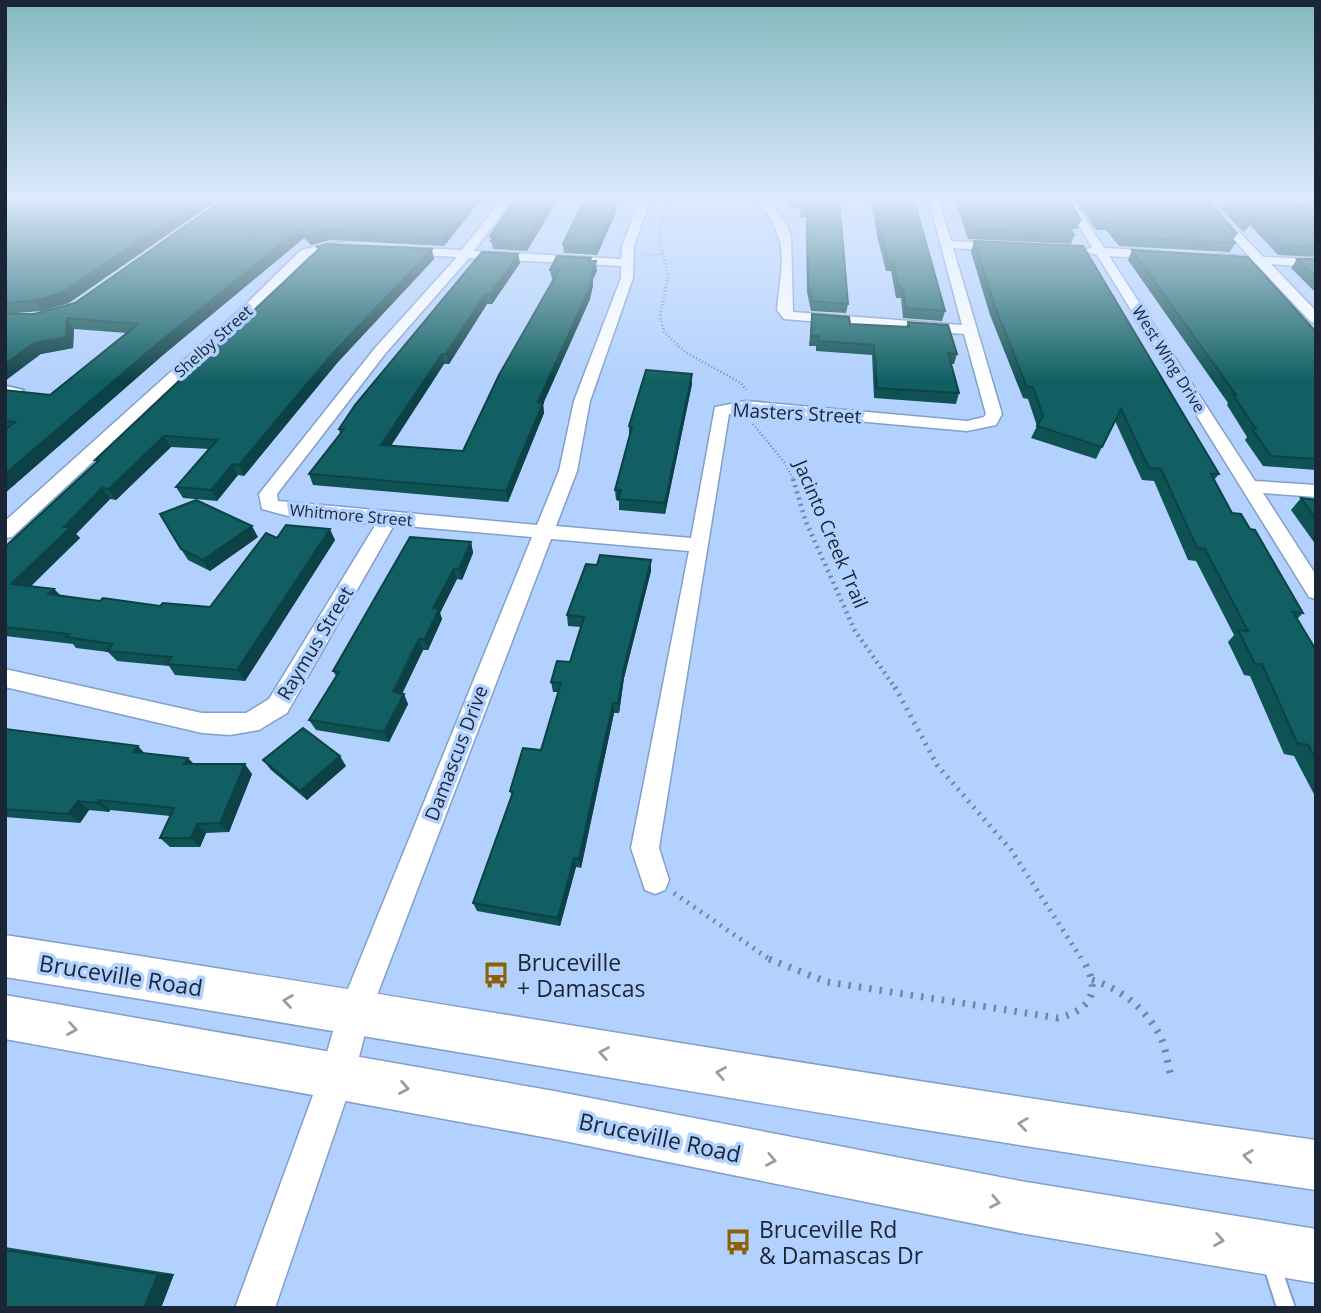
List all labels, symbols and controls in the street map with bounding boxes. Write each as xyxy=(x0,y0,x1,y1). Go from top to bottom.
street label: Shelby Street xyxy=(169,300,257,382)
street label: West Wing Drive xyxy=(1127,301,1211,417)
street label: Masters Street xyxy=(732,397,862,429)
street label: Jacinto Creek Trail xyxy=(787,454,874,612)
street label: Whitmore Street xyxy=(289,499,414,531)
street label: Raymus Street xyxy=(271,581,359,705)
street label: Damascus Drive xyxy=(418,682,494,824)
street label: Bruceville Road xyxy=(37,946,205,1004)
place label: Bruceville + Damascas xyxy=(517,946,645,1004)
bus stop icon: Bruceville + Damascas xyxy=(481,960,511,990)
one-way arrow xyxy=(282,993,294,1008)
one-way arrow xyxy=(66,1020,78,1035)
one-way arrow xyxy=(598,1046,610,1061)
one-way arrow xyxy=(716,1066,727,1081)
one-way arrow xyxy=(398,1080,410,1095)
street label: Bruceville Road xyxy=(576,1104,744,1170)
one-way arrow xyxy=(1017,1116,1029,1131)
one-way arrow xyxy=(1242,1148,1254,1163)
one-way arrow xyxy=(765,1151,777,1166)
one-way arrow xyxy=(989,1194,1001,1209)
place label: Bruceville Rd & Damascas Dr xyxy=(759,1213,924,1271)
bus stop icon: Bruceville Rd & Damascas Dr xyxy=(723,1227,753,1257)
one-way arrow xyxy=(1213,1232,1225,1247)

